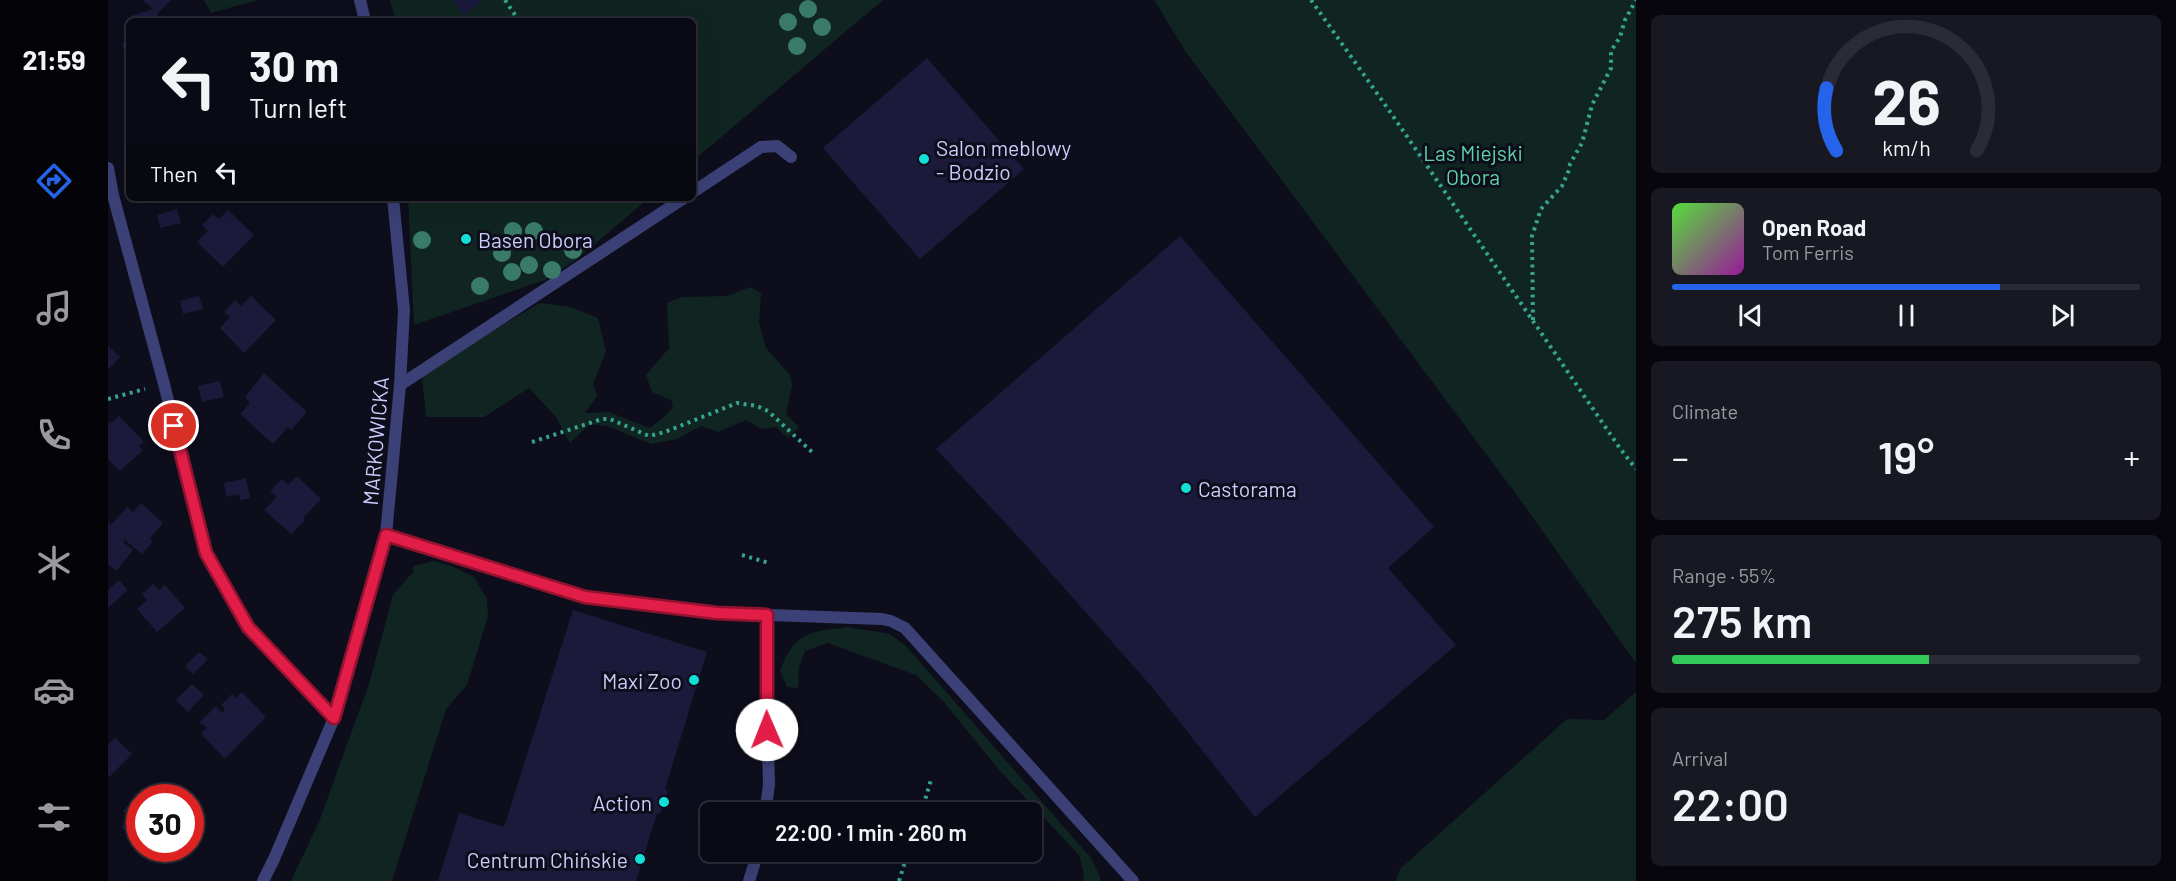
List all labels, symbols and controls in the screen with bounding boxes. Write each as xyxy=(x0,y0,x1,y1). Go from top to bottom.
text: 30 m xyxy=(249,40,339,90)
icon: left xyxy=(150,42,228,120)
text: 21:59 xyxy=(22,43,86,75)
text: 26 xyxy=(1872,63,1940,137)
text: Turn left xyxy=(249,91,347,123)
place label: Salon meblowy - Bodzio xyxy=(936,135,1072,184)
text: km/h xyxy=(1882,135,1930,160)
park label: Las Miejski Obora xyxy=(1423,140,1523,189)
marker: Salon meblowy - Bodzio xyxy=(917,152,931,166)
icon: left xyxy=(210,156,243,189)
icon: directions xyxy=(33,160,75,202)
text: Then xyxy=(150,160,198,186)
text: Open Road xyxy=(1762,214,1866,240)
place label: Basen Obora xyxy=(478,227,593,252)
marker: Basen Obora xyxy=(459,232,473,246)
text: Tom Ferris xyxy=(1762,240,1854,264)
icon: music xyxy=(33,287,75,329)
icon: previous xyxy=(1734,299,1767,332)
icon: pause xyxy=(1890,299,1923,332)
icon: next xyxy=(2046,299,2079,332)
street label: MARKOWICKA xyxy=(357,375,393,506)
text: Climate xyxy=(1672,399,1738,423)
pin xyxy=(148,400,199,451)
icon: arrive xyxy=(157,409,190,442)
icon: phone xyxy=(33,414,75,456)
text: 19° xyxy=(1878,429,1934,483)
text: − xyxy=(1672,437,1689,477)
text: + xyxy=(2124,437,2140,477)
place label: Castorama xyxy=(1198,476,1297,501)
marker: Castorama xyxy=(1179,481,1193,495)
icon: climate xyxy=(33,542,75,584)
text: Range · 55% xyxy=(1672,563,1776,587)
text: 275 km xyxy=(1672,593,1812,647)
place label: Maxi Zoo xyxy=(602,668,682,693)
icon: car xyxy=(33,669,75,711)
marker: Maxi Zoo xyxy=(687,673,701,687)
position arrow xyxy=(735,698,799,762)
text: Arrival xyxy=(1672,746,1728,770)
text: 22:00 xyxy=(1672,776,1789,830)
speed limit sign: 30 xyxy=(126,784,204,862)
place label: Action xyxy=(593,790,652,815)
marker: Action xyxy=(657,795,671,809)
icon: filters xyxy=(33,796,75,838)
text: 22:00 · 1 min · 260 m xyxy=(775,819,967,845)
place label: Centrum Chińskie xyxy=(467,847,628,872)
marker: Centrum Chińskie xyxy=(633,852,647,866)

